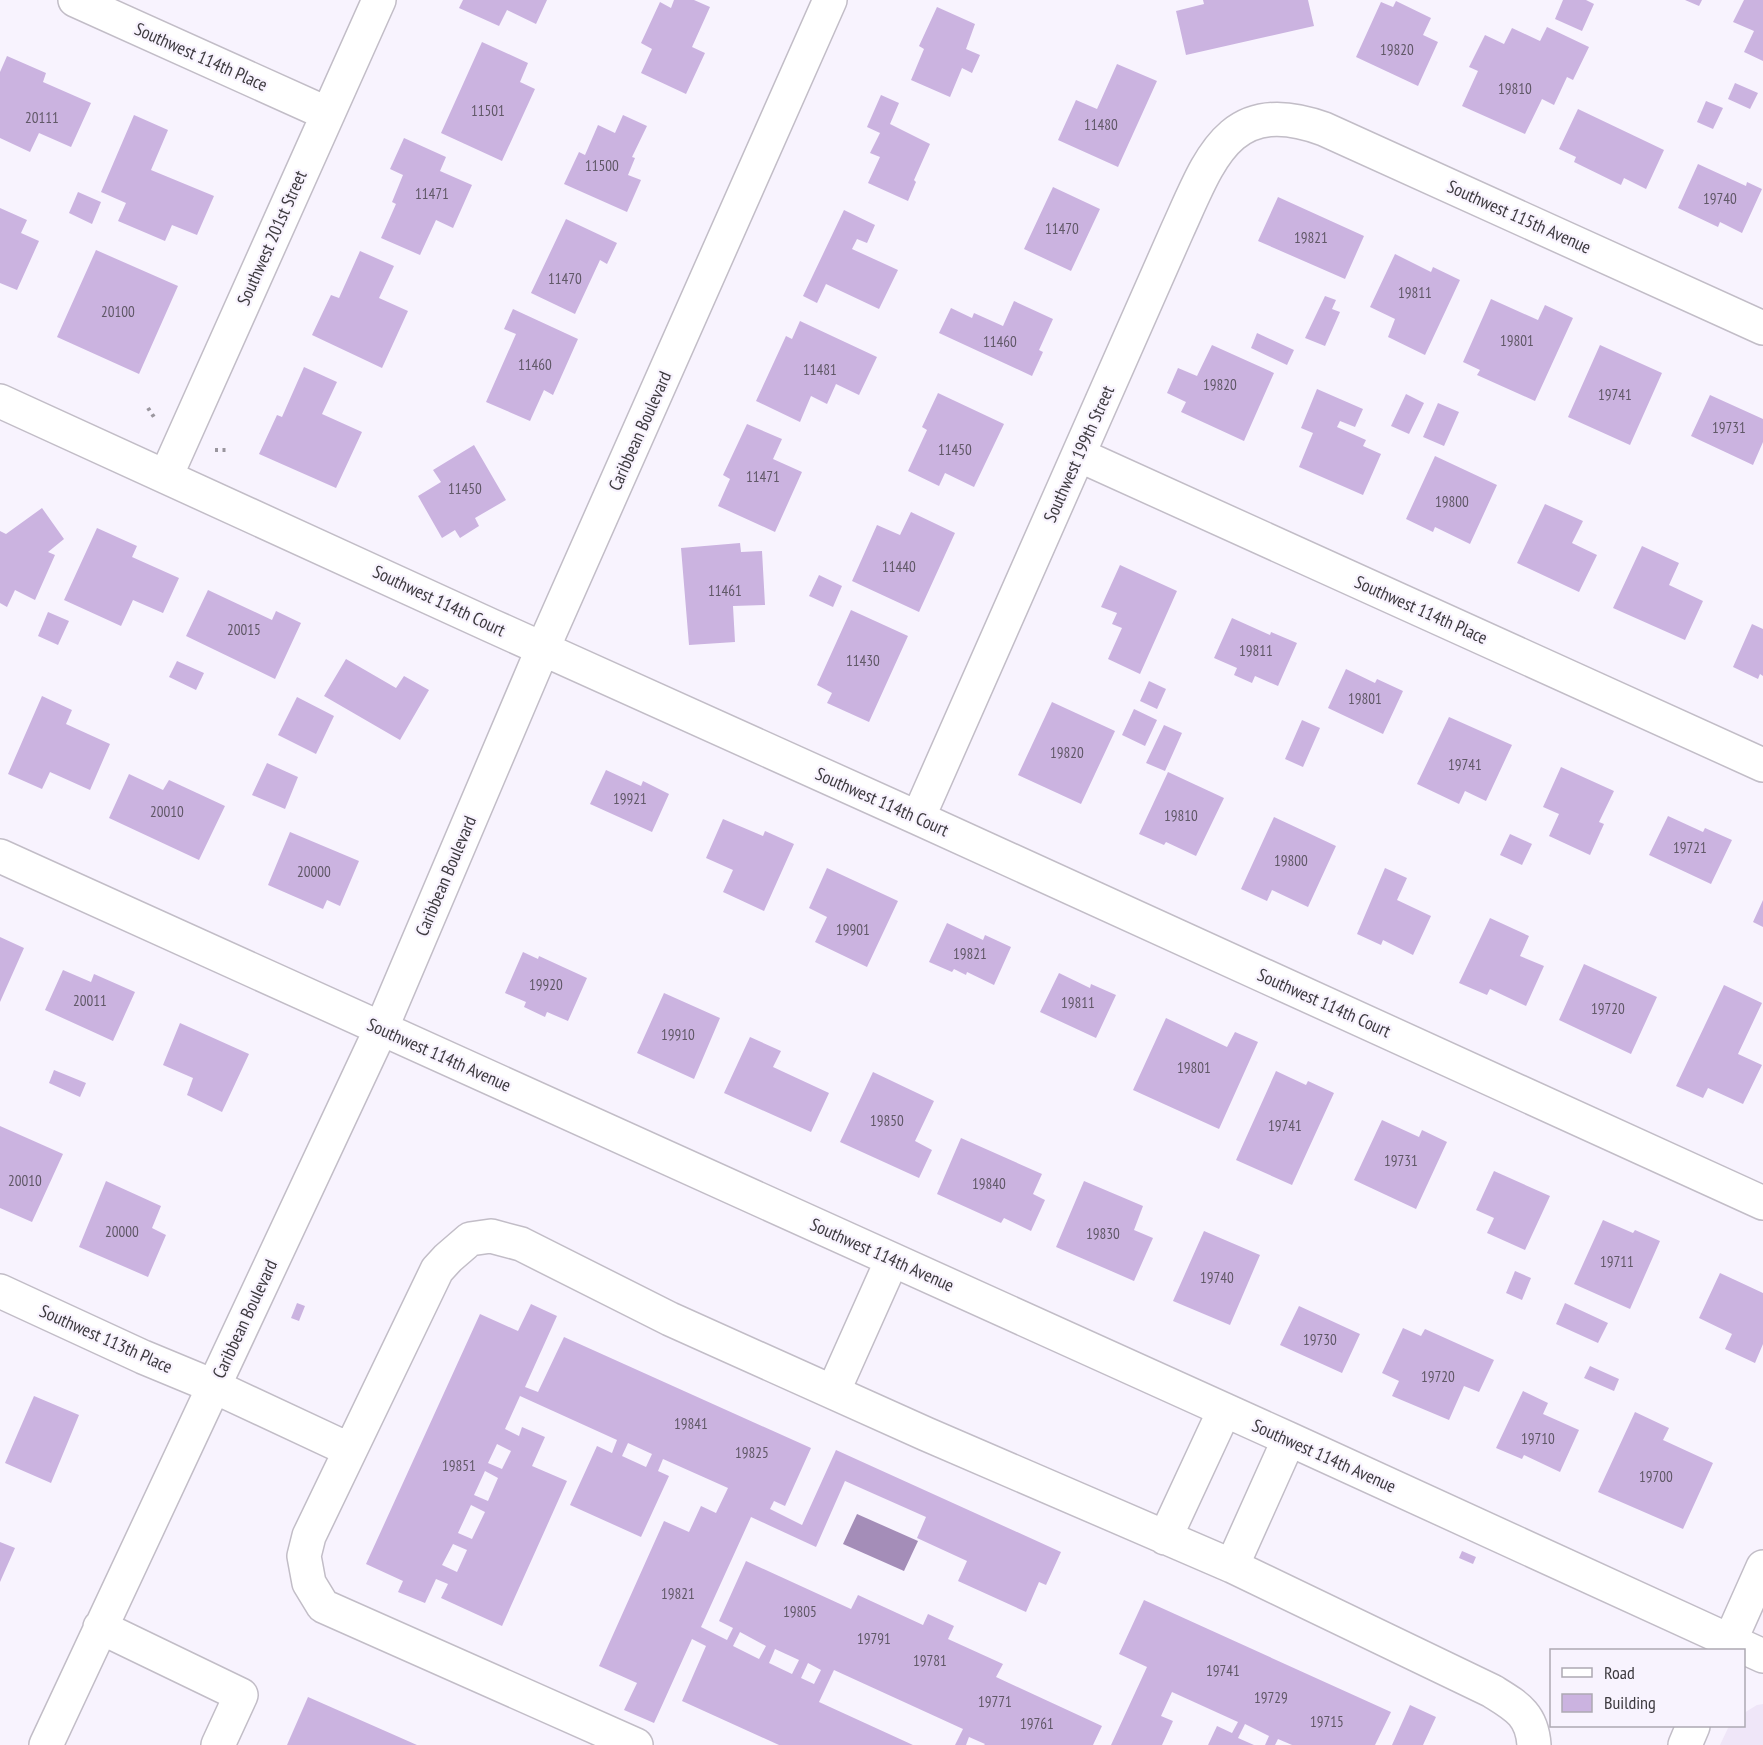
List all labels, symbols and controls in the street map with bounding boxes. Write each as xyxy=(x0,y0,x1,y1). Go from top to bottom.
street label: Southwest 114th Place xyxy=(131,17,271,96)
house number: 19820 xyxy=(1380,40,1414,59)
house number: 19810 xyxy=(1498,79,1532,98)
house number: 11501 xyxy=(471,101,505,120)
house number: 20111 xyxy=(25,108,59,127)
house number: 11480 xyxy=(1084,115,1118,134)
house number: 11500 xyxy=(585,156,619,175)
street label: Southwest 201st Street xyxy=(231,167,312,309)
street label: Southwest 115th Avenue xyxy=(1444,175,1595,259)
house number: 11471 xyxy=(415,184,449,203)
house number: 19740 xyxy=(1703,189,1737,208)
house number: 11470 xyxy=(1045,219,1079,238)
house number: 19821 xyxy=(1294,228,1328,247)
house number: 11470 xyxy=(548,269,582,288)
house number: 19811 xyxy=(1398,283,1432,302)
house number: 20100 xyxy=(101,302,135,321)
house number: 19801 xyxy=(1500,331,1534,350)
house number: 11460 xyxy=(983,332,1017,351)
house number: 11460 xyxy=(518,355,552,374)
house number: 11481 xyxy=(803,360,837,379)
street label: Caribbean Boulevard xyxy=(603,368,676,494)
house number: 19820 xyxy=(1203,375,1237,394)
street label: Southwest 199th Street xyxy=(1038,382,1119,526)
house number: 19741 xyxy=(1598,385,1632,404)
house number: 19731 xyxy=(1712,418,1746,437)
house number: 11450 xyxy=(938,440,972,459)
house number: 11471 xyxy=(746,467,780,486)
house number: 11450 xyxy=(448,479,482,498)
house number: 19800 xyxy=(1435,492,1469,511)
house number: 11440 xyxy=(882,557,916,576)
street label: Southwest 114th Court xyxy=(369,560,509,641)
street label: Southwest 114th Place xyxy=(1351,570,1491,649)
house number: 11461 xyxy=(708,581,742,600)
house number: 20015 xyxy=(227,620,261,639)
house number: 19811 xyxy=(1239,641,1273,660)
house number: 11430 xyxy=(846,651,880,670)
house number: 19801 xyxy=(1348,689,1382,708)
house number: 19820 xyxy=(1050,743,1084,762)
house number: 19741 xyxy=(1448,755,1482,774)
street label: Southwest 114th Court xyxy=(812,762,952,841)
house number: 19921 xyxy=(613,789,647,808)
house number: 20010 xyxy=(150,802,184,821)
house number: 19810 xyxy=(1164,806,1198,825)
street label: Caribbean Boulevard xyxy=(410,812,481,939)
house number: 19721 xyxy=(1673,838,1707,857)
house number: 19800 xyxy=(1274,851,1308,870)
house number: 20000 xyxy=(297,862,331,881)
house number: 19901 xyxy=(836,920,870,939)
house number: 19821 xyxy=(953,944,987,963)
street label: Southwest 114th Court xyxy=(1254,963,1394,1042)
house number: 19920 xyxy=(529,975,563,994)
house number: 20011 xyxy=(73,991,107,1010)
house number: 19811 xyxy=(1061,993,1095,1012)
house number: 19720 xyxy=(1591,999,1625,1018)
street label: Southwest 114th Avenue xyxy=(364,1013,515,1097)
house number: 19910 xyxy=(661,1025,695,1044)
house number: 19801 xyxy=(1177,1058,1211,1077)
house number: 19850 xyxy=(870,1111,904,1130)
house number: 19741 xyxy=(1268,1116,1302,1135)
house number: 19731 xyxy=(1384,1151,1418,1170)
house number: 20010 xyxy=(8,1171,42,1190)
house number: 19840 xyxy=(972,1174,1006,1193)
street label: Southwest 114th Avenue xyxy=(807,1213,958,1297)
house number: 20000 xyxy=(105,1222,139,1241)
house number: 19830 xyxy=(1086,1224,1120,1243)
house number: 19711 xyxy=(1600,1252,1634,1271)
street label: Caribbean Boulevard xyxy=(207,1256,282,1382)
house number: 19740 xyxy=(1200,1268,1234,1287)
street label: Southwest 113th Place xyxy=(36,1299,176,1378)
house number: 19730 xyxy=(1303,1330,1337,1349)
house number: 19720 xyxy=(1421,1367,1455,1386)
house number: 19841 xyxy=(674,1414,708,1433)
street label: Southwest 114th Avenue xyxy=(1249,1414,1400,1498)
house number: 19710 xyxy=(1521,1429,1555,1448)
house number: 19825 xyxy=(735,1443,769,1462)
house number: 19851 xyxy=(442,1456,476,1475)
house number: 19700 xyxy=(1639,1467,1673,1486)
house number: 19821 xyxy=(661,1584,695,1603)
house number: 19805 xyxy=(783,1602,817,1621)
house number: 19791 xyxy=(857,1629,891,1648)
legend xyxy=(1550,1649,1745,1727)
house number: 19781 xyxy=(913,1651,947,1670)
house number: 19741 xyxy=(1206,1661,1240,1680)
text: Road xyxy=(1604,1661,1635,1684)
house number: 19729 xyxy=(1254,1688,1288,1707)
text: Building xyxy=(1604,1691,1656,1714)
house number: 19771 xyxy=(978,1692,1012,1711)
house number: 19715 xyxy=(1310,1712,1344,1731)
house number: 19761 xyxy=(1020,1714,1054,1733)

